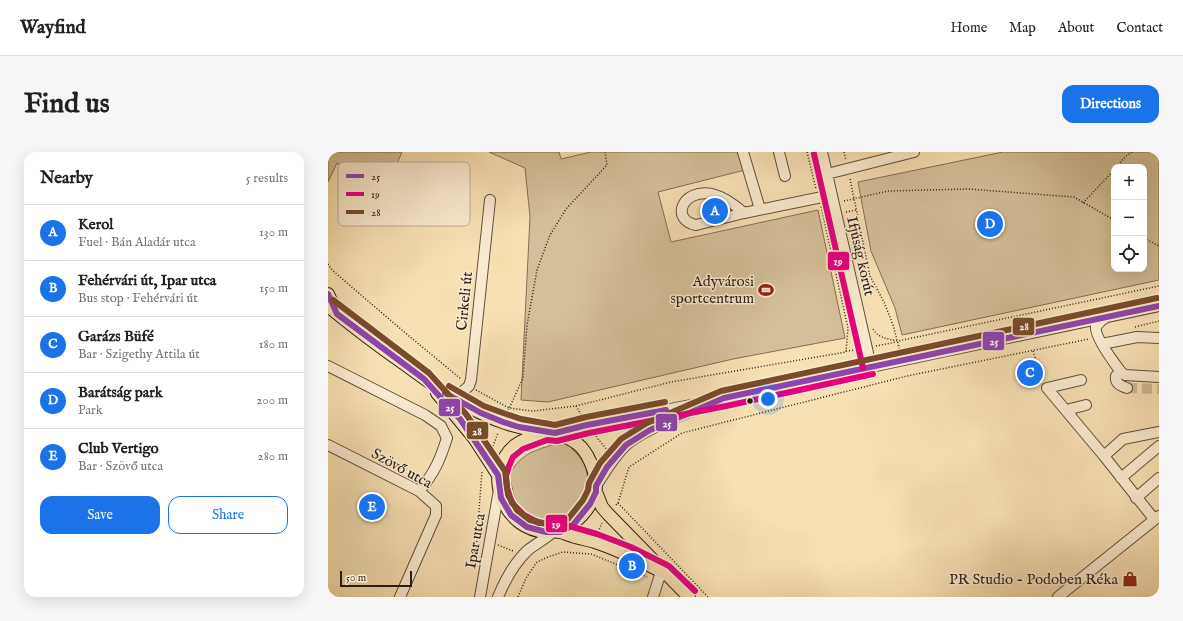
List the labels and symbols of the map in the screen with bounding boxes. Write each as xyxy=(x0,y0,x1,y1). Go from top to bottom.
legend xyxy=(338,162,470,226)
text: 25 xyxy=(371,170,380,184)
text: 19 xyxy=(371,188,380,202)
pin: A xyxy=(702,196,728,226)
text: 28 xyxy=(371,206,380,220)
pin: D xyxy=(977,209,1003,239)
street label: Ifjúság körút xyxy=(842,215,879,298)
line badge: 19 xyxy=(827,251,850,271)
text: 19 xyxy=(834,255,843,269)
street label: Cirkeli út xyxy=(452,271,477,332)
place label: Adyvárosi sportcentrum xyxy=(671,272,754,308)
sports icon: Adyvárosi sportcentrum xyxy=(757,281,775,299)
line badge: 28 xyxy=(1012,317,1035,336)
text: 28 xyxy=(1019,320,1029,334)
line badge: 25 xyxy=(982,331,1005,351)
text: 25 xyxy=(989,335,999,349)
pin: C xyxy=(1017,358,1043,388)
your location xyxy=(758,389,778,409)
unlabelled marker xyxy=(745,396,755,406)
line badge: 25 xyxy=(438,398,461,417)
text: 25 xyxy=(445,401,455,415)
line badge: 25 xyxy=(655,413,678,432)
text: 25 xyxy=(662,417,672,431)
line badge: 28 xyxy=(466,421,489,440)
text: 28 xyxy=(472,425,482,439)
street label: Szövő utca xyxy=(368,444,436,493)
pin: E xyxy=(359,492,385,522)
street label: Ipar utca xyxy=(461,512,490,570)
line badge: 19 xyxy=(545,514,568,533)
text: 19 xyxy=(552,518,561,532)
pin: B xyxy=(619,551,645,581)
scale bar xyxy=(340,569,412,588)
place label: PR Studio - Podoben Réka xyxy=(949,570,1119,589)
shop icon: PR Studio - Podoben Réka xyxy=(1121,570,1139,588)

